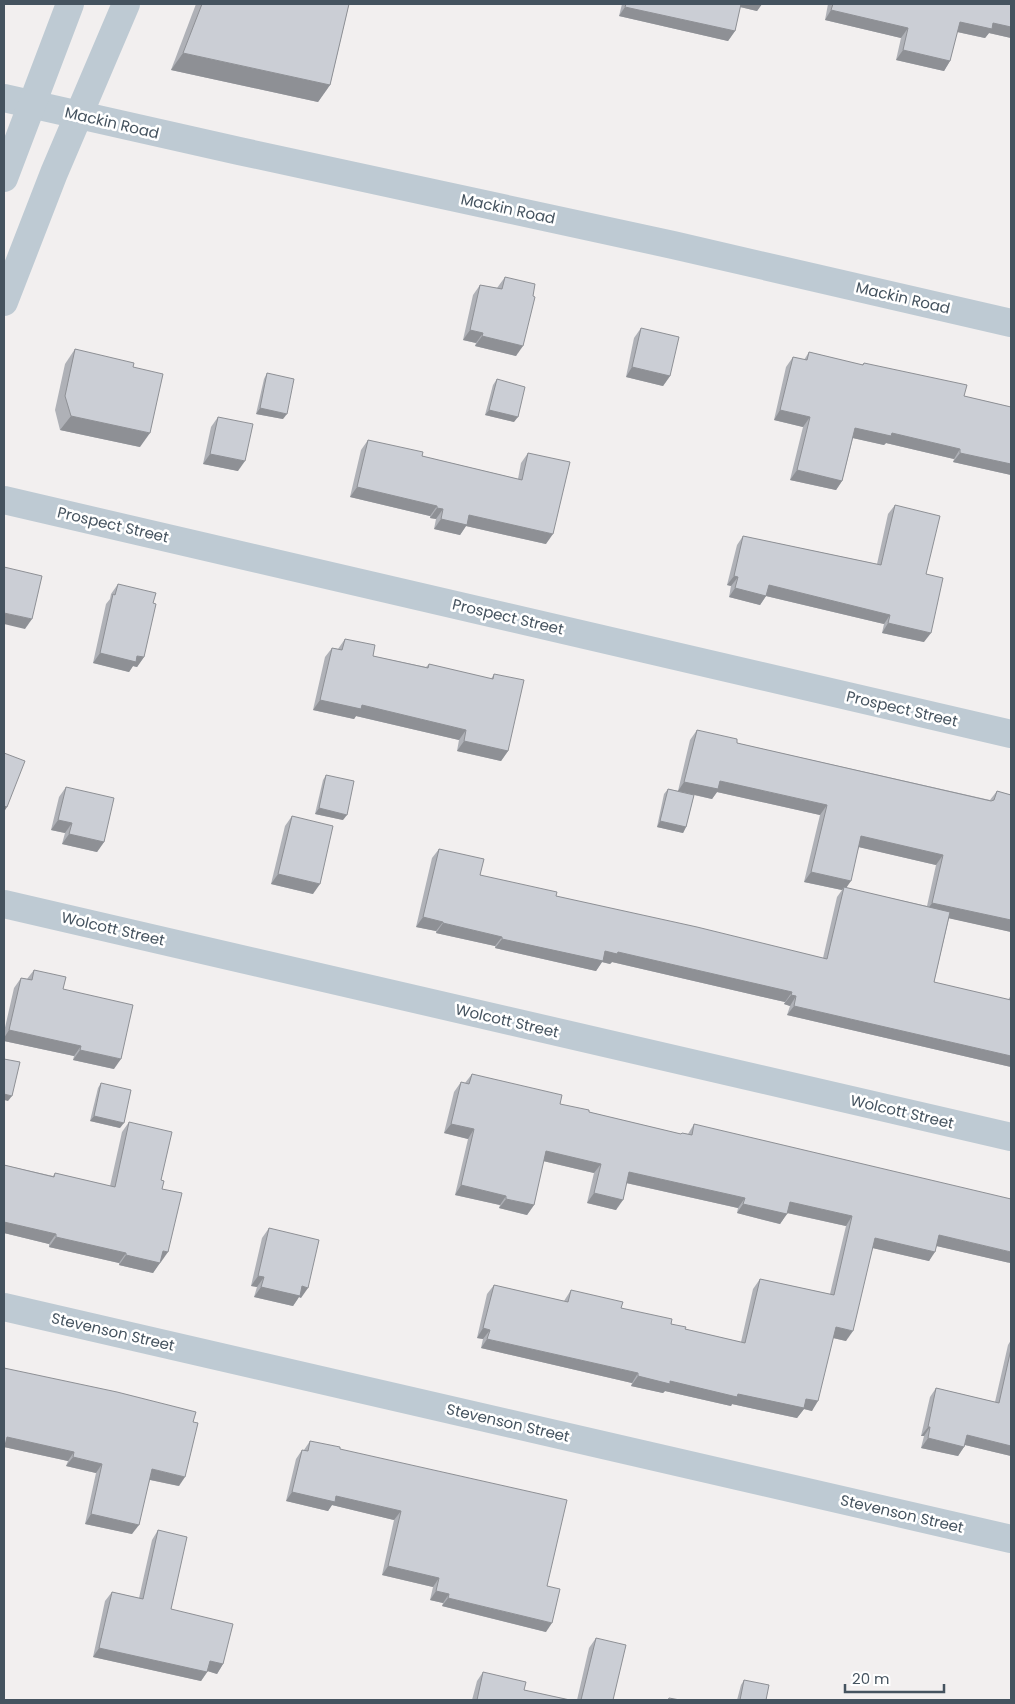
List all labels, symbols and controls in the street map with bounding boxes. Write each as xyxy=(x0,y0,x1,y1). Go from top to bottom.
street label: Mackin Road xyxy=(63,101,161,144)
street label: Mackin Road xyxy=(459,188,557,229)
street label: Mackin Road xyxy=(854,276,952,319)
street label: Prospect Street xyxy=(55,501,171,548)
street label: Prospect Street xyxy=(450,593,566,640)
street label: Prospect Street xyxy=(844,685,960,732)
street label: Wolcott Street xyxy=(59,906,167,951)
street label: Wolcott Street xyxy=(453,998,561,1043)
street label: Wolcott Street xyxy=(848,1089,956,1134)
street label: Stevenson Street xyxy=(49,1307,177,1356)
street label: Stevenson Street xyxy=(444,1398,572,1447)
street label: Stevenson Street xyxy=(838,1489,966,1538)
scale bar xyxy=(845,1662,944,1694)
text: 20 m xyxy=(852,1668,890,1689)

